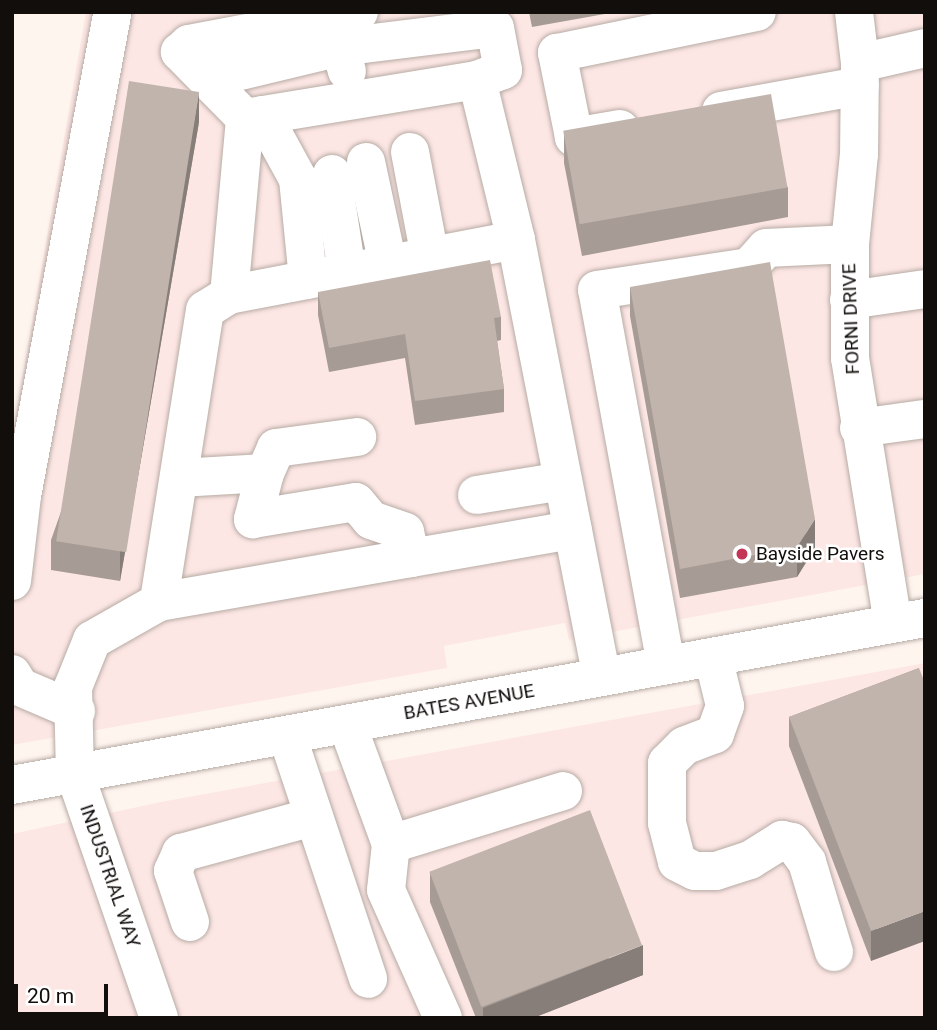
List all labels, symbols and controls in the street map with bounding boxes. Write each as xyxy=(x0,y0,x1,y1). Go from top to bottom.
street label: FORNI DRIVE xyxy=(838,263,864,375)
place label: Bayside Pavers xyxy=(756,543,884,565)
marker: Bayside Pavers xyxy=(734,546,750,562)
street label: BATES AVENUE xyxy=(402,679,536,725)
street label: INDUSTRIAL WAY xyxy=(75,801,145,951)
scale bar xyxy=(18,970,112,1014)
text: 20 m xyxy=(27,984,74,1008)

